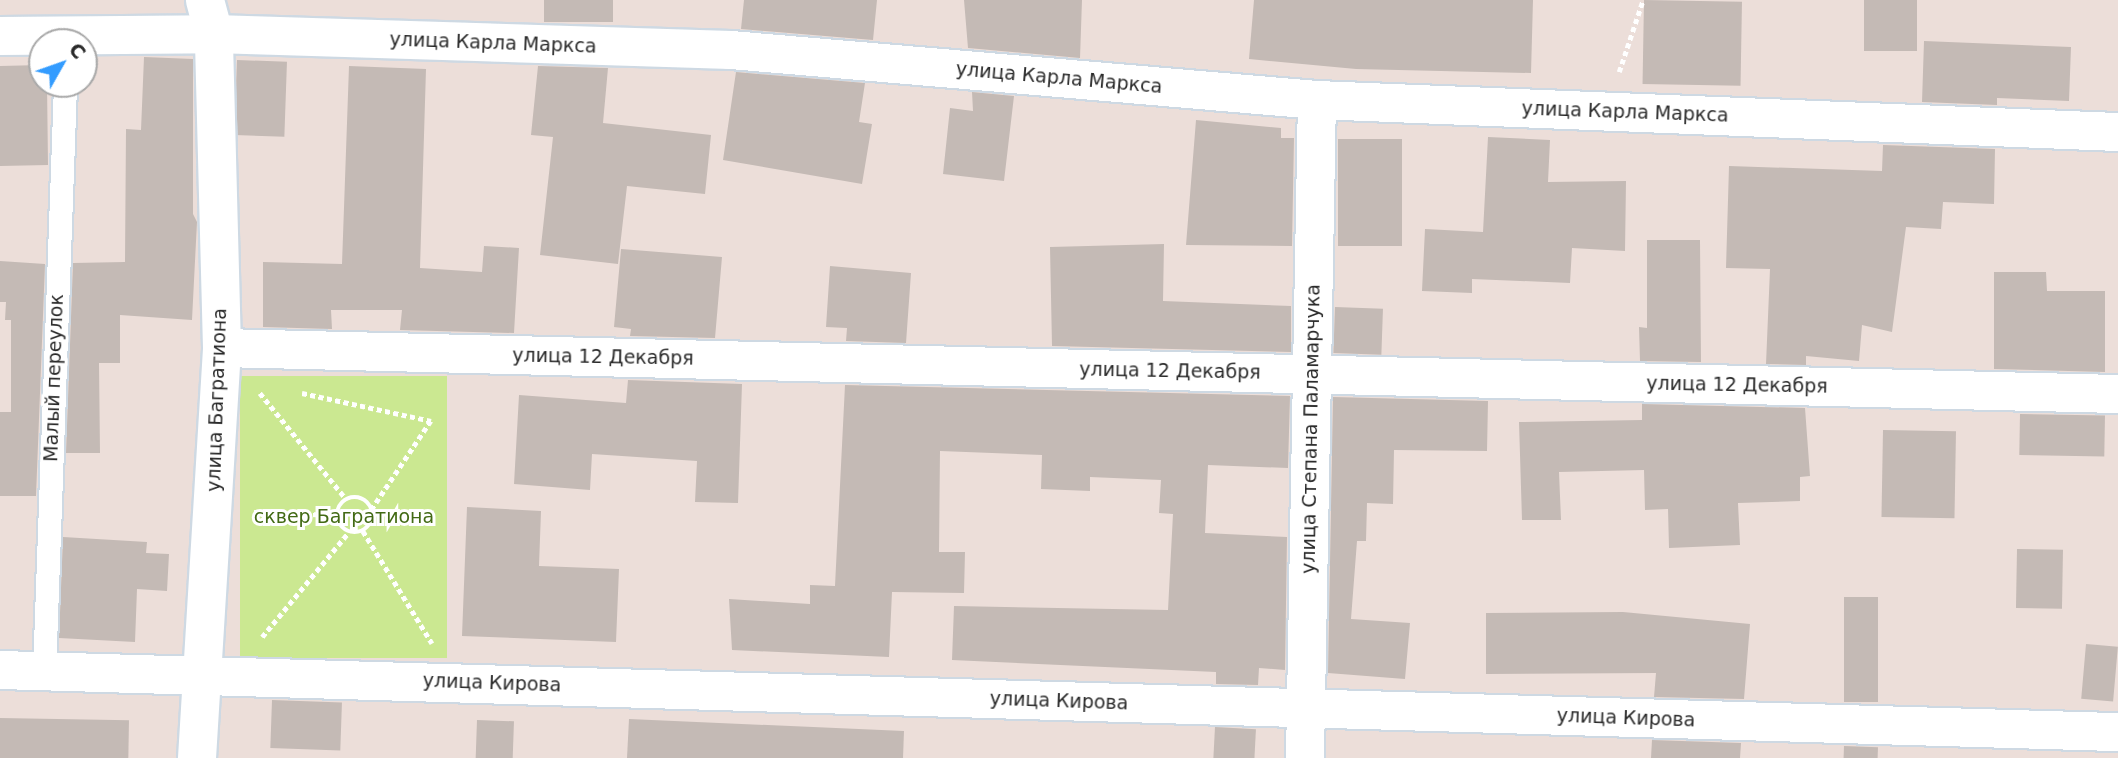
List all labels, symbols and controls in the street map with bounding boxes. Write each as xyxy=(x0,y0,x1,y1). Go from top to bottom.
north arrow xyxy=(28,28,98,98)
street label: улица Карла Маркса xyxy=(389,28,597,58)
text: С xyxy=(65,38,90,63)
street label: улица Карла Маркса xyxy=(955,58,1163,98)
street label: улица Карла Маркса xyxy=(1521,97,1729,127)
street label: улица Степана Паламарчука xyxy=(1297,284,1325,574)
street label: Малый переулок xyxy=(40,294,68,462)
street label: улица Багратиона xyxy=(202,308,232,492)
street label: улица 12 Декабря xyxy=(512,344,694,370)
street label: улица 12 Декабря xyxy=(1079,358,1261,384)
street label: улица 12 Декабря xyxy=(1646,372,1828,398)
park label: сквер Багратиона xyxy=(254,506,434,528)
street label: улица Кирова xyxy=(422,669,562,697)
street label: улица Кирова xyxy=(989,687,1129,715)
street label: улица Кирова xyxy=(1556,704,1696,732)

